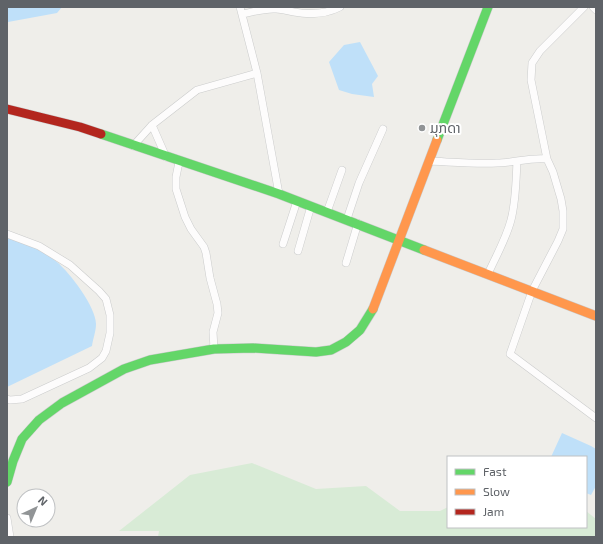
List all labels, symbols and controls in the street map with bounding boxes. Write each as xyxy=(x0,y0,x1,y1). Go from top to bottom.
place label: ມຸກດາ xyxy=(430,119,461,137)
marker: ມຸກດາ xyxy=(417,123,427,133)
legend xyxy=(447,456,587,528)
text: Fast xyxy=(483,464,507,478)
text: Slow xyxy=(483,484,510,498)
north arrow xyxy=(16,488,56,528)
text: N xyxy=(36,493,51,508)
text: Jam xyxy=(483,504,504,518)

